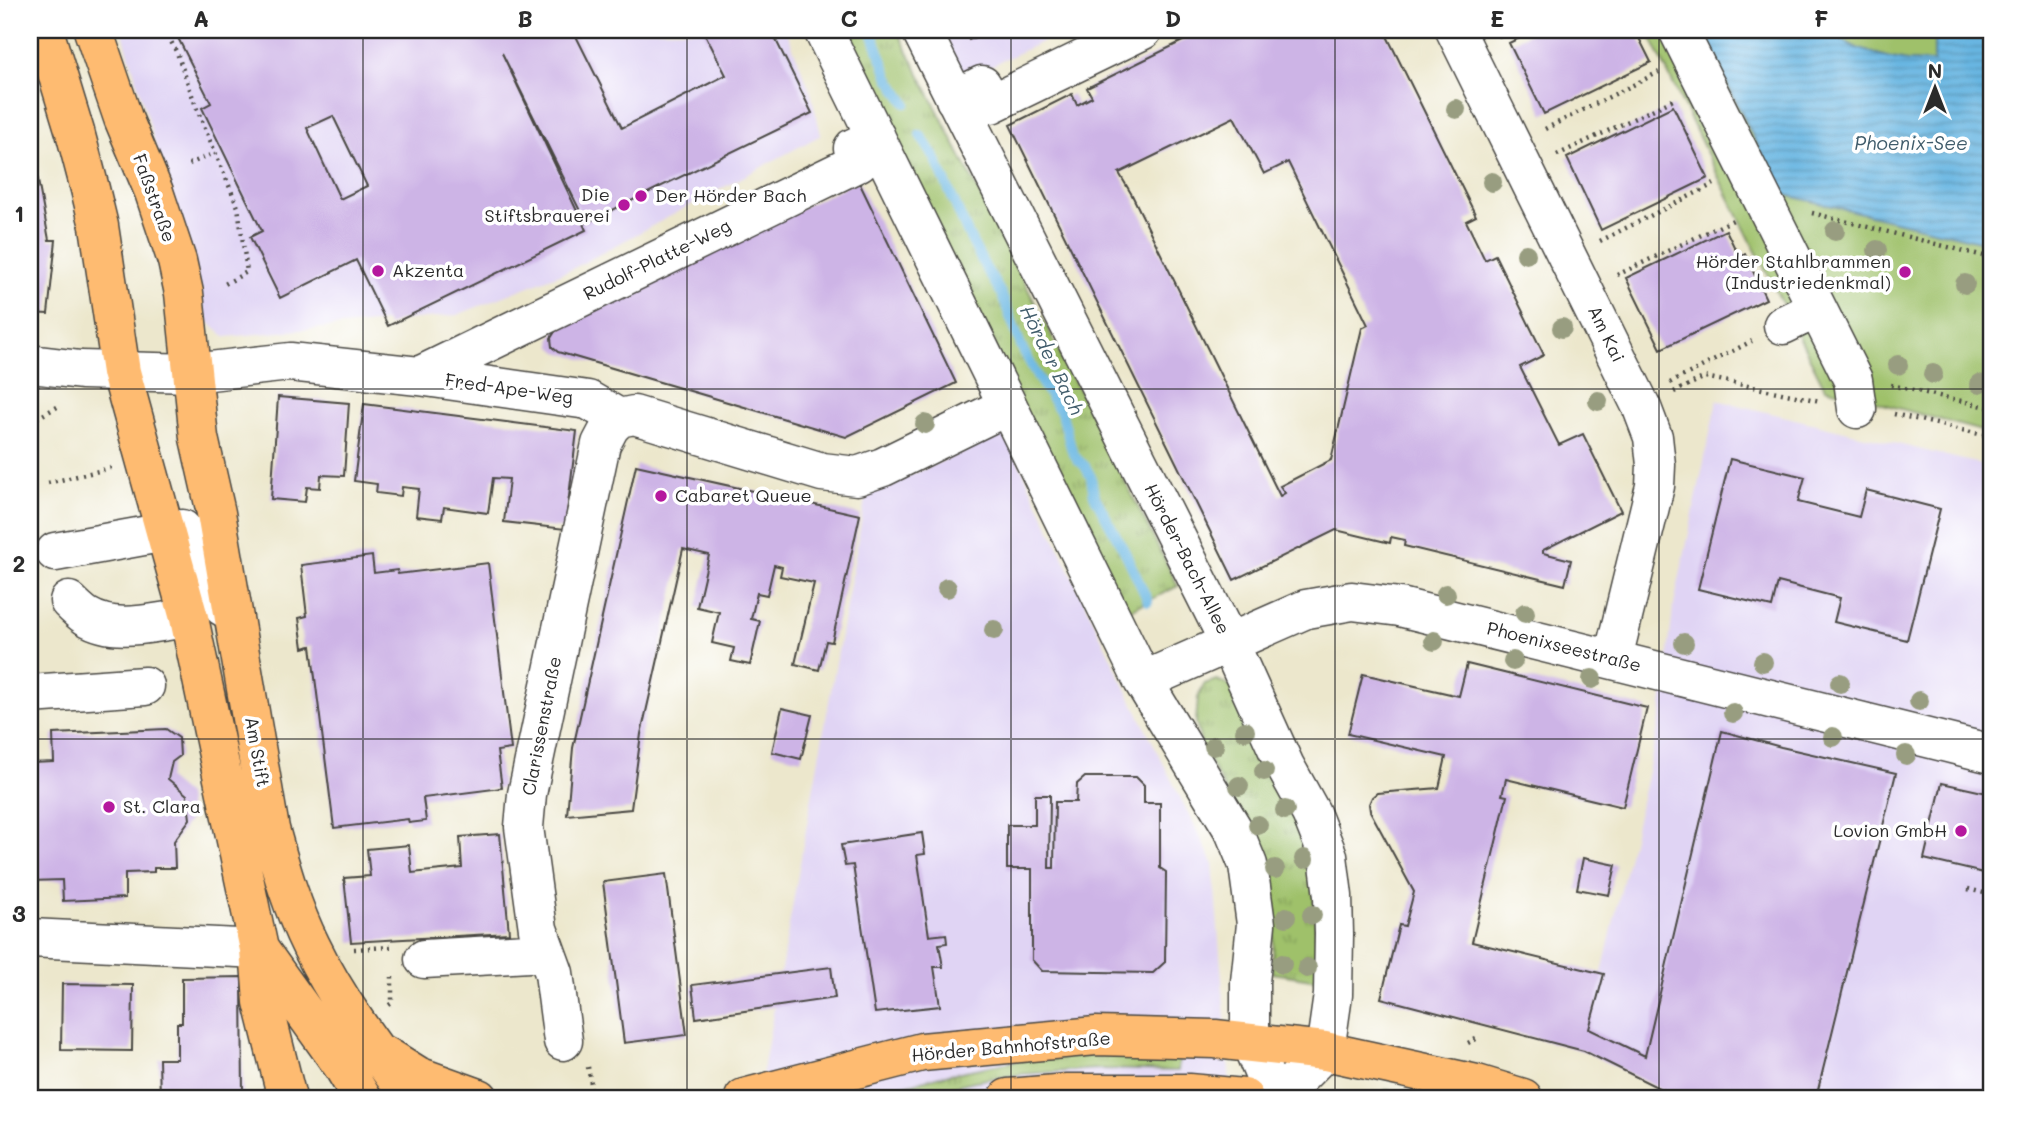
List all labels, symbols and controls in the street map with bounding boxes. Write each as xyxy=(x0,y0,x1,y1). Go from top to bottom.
text: A xyxy=(193,3,209,33)
text: B xyxy=(517,3,533,33)
text: C xyxy=(840,3,858,33)
text: D xyxy=(1165,3,1181,33)
text: E xyxy=(1490,3,1504,33)
text: F xyxy=(1814,3,1828,33)
north arrow xyxy=(1899,52,1969,122)
text: N xyxy=(1928,58,1942,83)
water label: Phoenix-See xyxy=(1854,130,1968,155)
street label: Faßstraße xyxy=(128,150,182,245)
place label: Die Stiftsbrauerei xyxy=(484,182,610,227)
place label: Der Hörder Bach xyxy=(655,183,806,207)
marker: Der Hörder Bach xyxy=(633,188,649,204)
marker: Die Stiftsbrauerei xyxy=(616,197,632,213)
text: 1 xyxy=(14,198,24,228)
street label: Rudolf-Platte-Weg xyxy=(579,213,734,305)
place label: Hörder Stahlbrammen (Industriedenkmal) xyxy=(1696,249,1891,294)
place label: Akzenta xyxy=(392,258,464,282)
marker: Akzenta xyxy=(370,263,386,279)
marker: Hörder Stahlbrammen (Industriedenkmal) xyxy=(1897,264,1913,280)
water label: Hörder Bach xyxy=(1015,301,1090,419)
street label: Am Kai xyxy=(1583,301,1631,366)
street label: Fred-Ape-Weg xyxy=(444,367,575,409)
street label: Hörder-Bach-Allee xyxy=(1139,479,1236,638)
place label: Cabaret Queue xyxy=(675,483,812,507)
marker: Cabaret Queue xyxy=(653,488,669,504)
text: 2 xyxy=(13,548,25,578)
street label: Phoenixseestraße xyxy=(1485,615,1644,677)
street label: Clarissenstraße xyxy=(516,654,566,797)
street label: Am Stift xyxy=(240,715,276,789)
place label: St. Clara xyxy=(123,794,201,818)
marker: St. Clara xyxy=(101,799,117,815)
place label: Lovion GmbH xyxy=(1833,818,1947,842)
marker: Lovion GmbH xyxy=(1953,823,1969,839)
text: 3 xyxy=(12,898,26,928)
street label: Hörder Bahnhofstraße xyxy=(910,1025,1111,1067)

